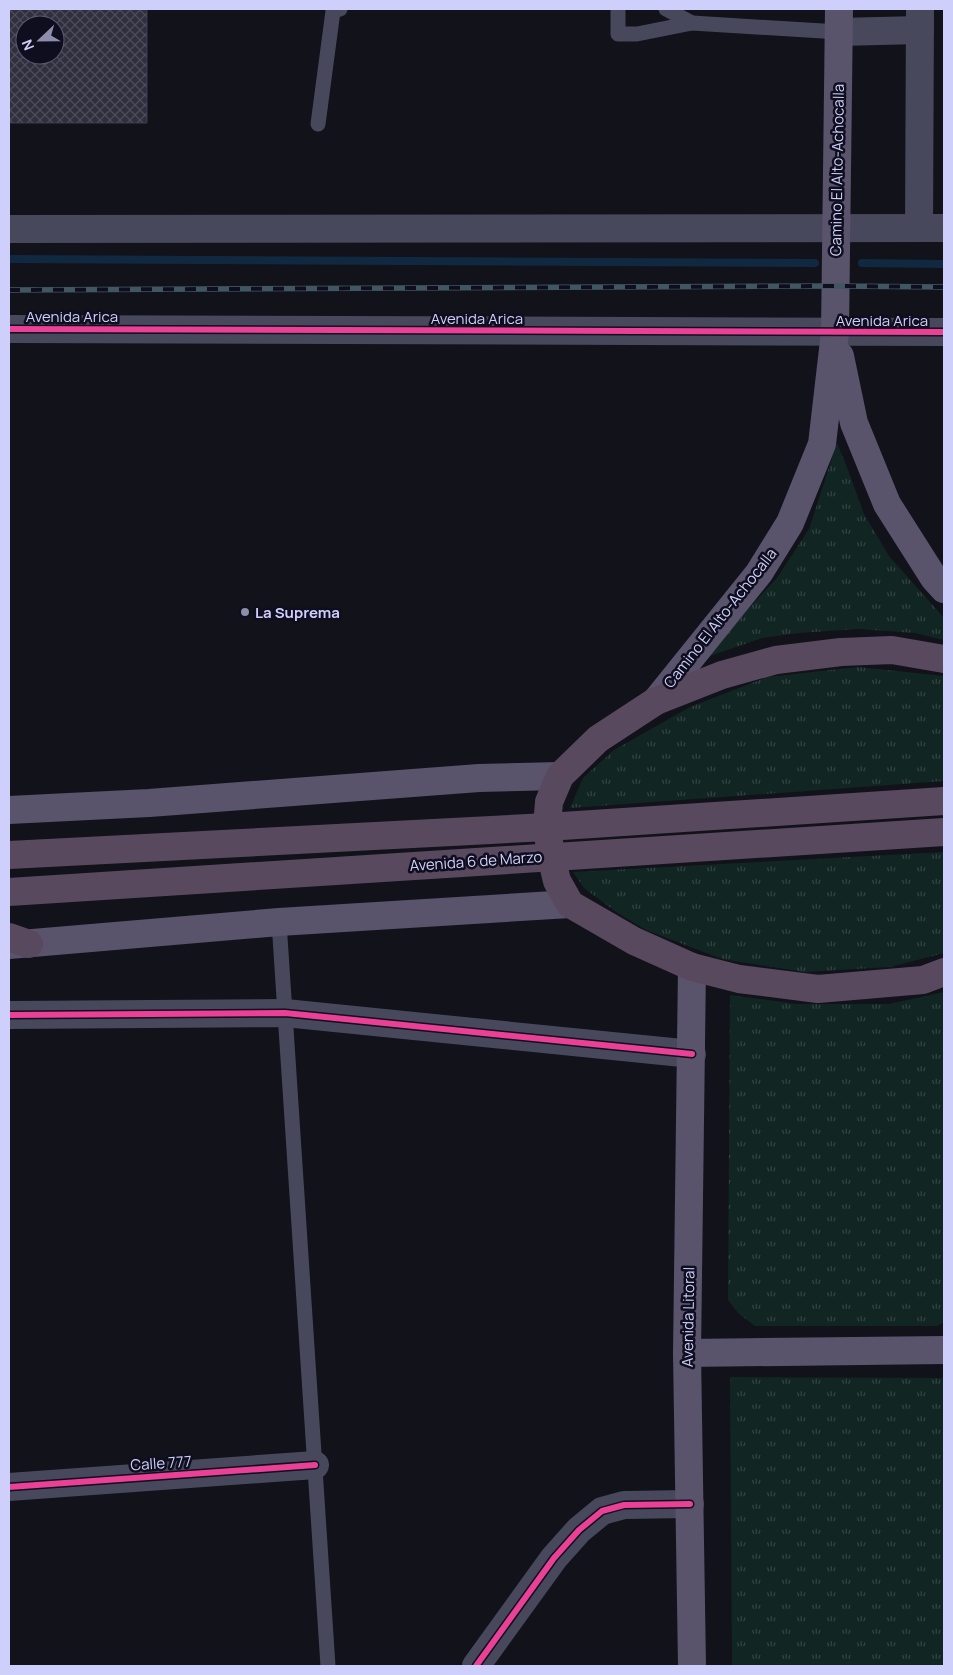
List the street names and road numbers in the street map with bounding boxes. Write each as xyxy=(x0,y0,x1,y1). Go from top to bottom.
street label: Camino El Alto-Achocalla xyxy=(825,84,849,256)
street label: Avenida Arica xyxy=(26,306,118,327)
street label: Avenida Arica xyxy=(431,308,523,329)
street label: Avenida Arica xyxy=(836,310,928,331)
street label: Camino El Alto-Achocalla xyxy=(659,544,781,692)
street label: Avenida 6 de Marzo xyxy=(409,846,543,876)
street label: Avenida Litoral xyxy=(677,1267,699,1367)
street label: Calle 777 xyxy=(130,1450,192,1476)

